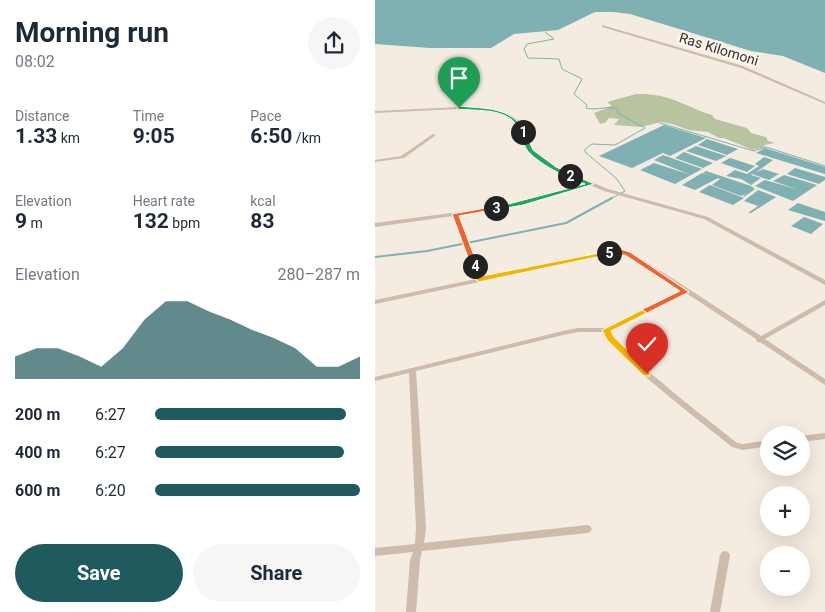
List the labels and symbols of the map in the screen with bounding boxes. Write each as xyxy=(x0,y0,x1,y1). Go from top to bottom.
street label: Ras Kilomoni xyxy=(677,29,761,69)
pin xyxy=(438,57,480,108)
pin: 1 xyxy=(511,120,535,144)
pin: 2 xyxy=(557,164,583,188)
pin: 3 xyxy=(483,196,509,220)
pin: 5 xyxy=(597,240,621,266)
pin: 4 xyxy=(463,254,487,278)
pin xyxy=(626,323,668,374)

